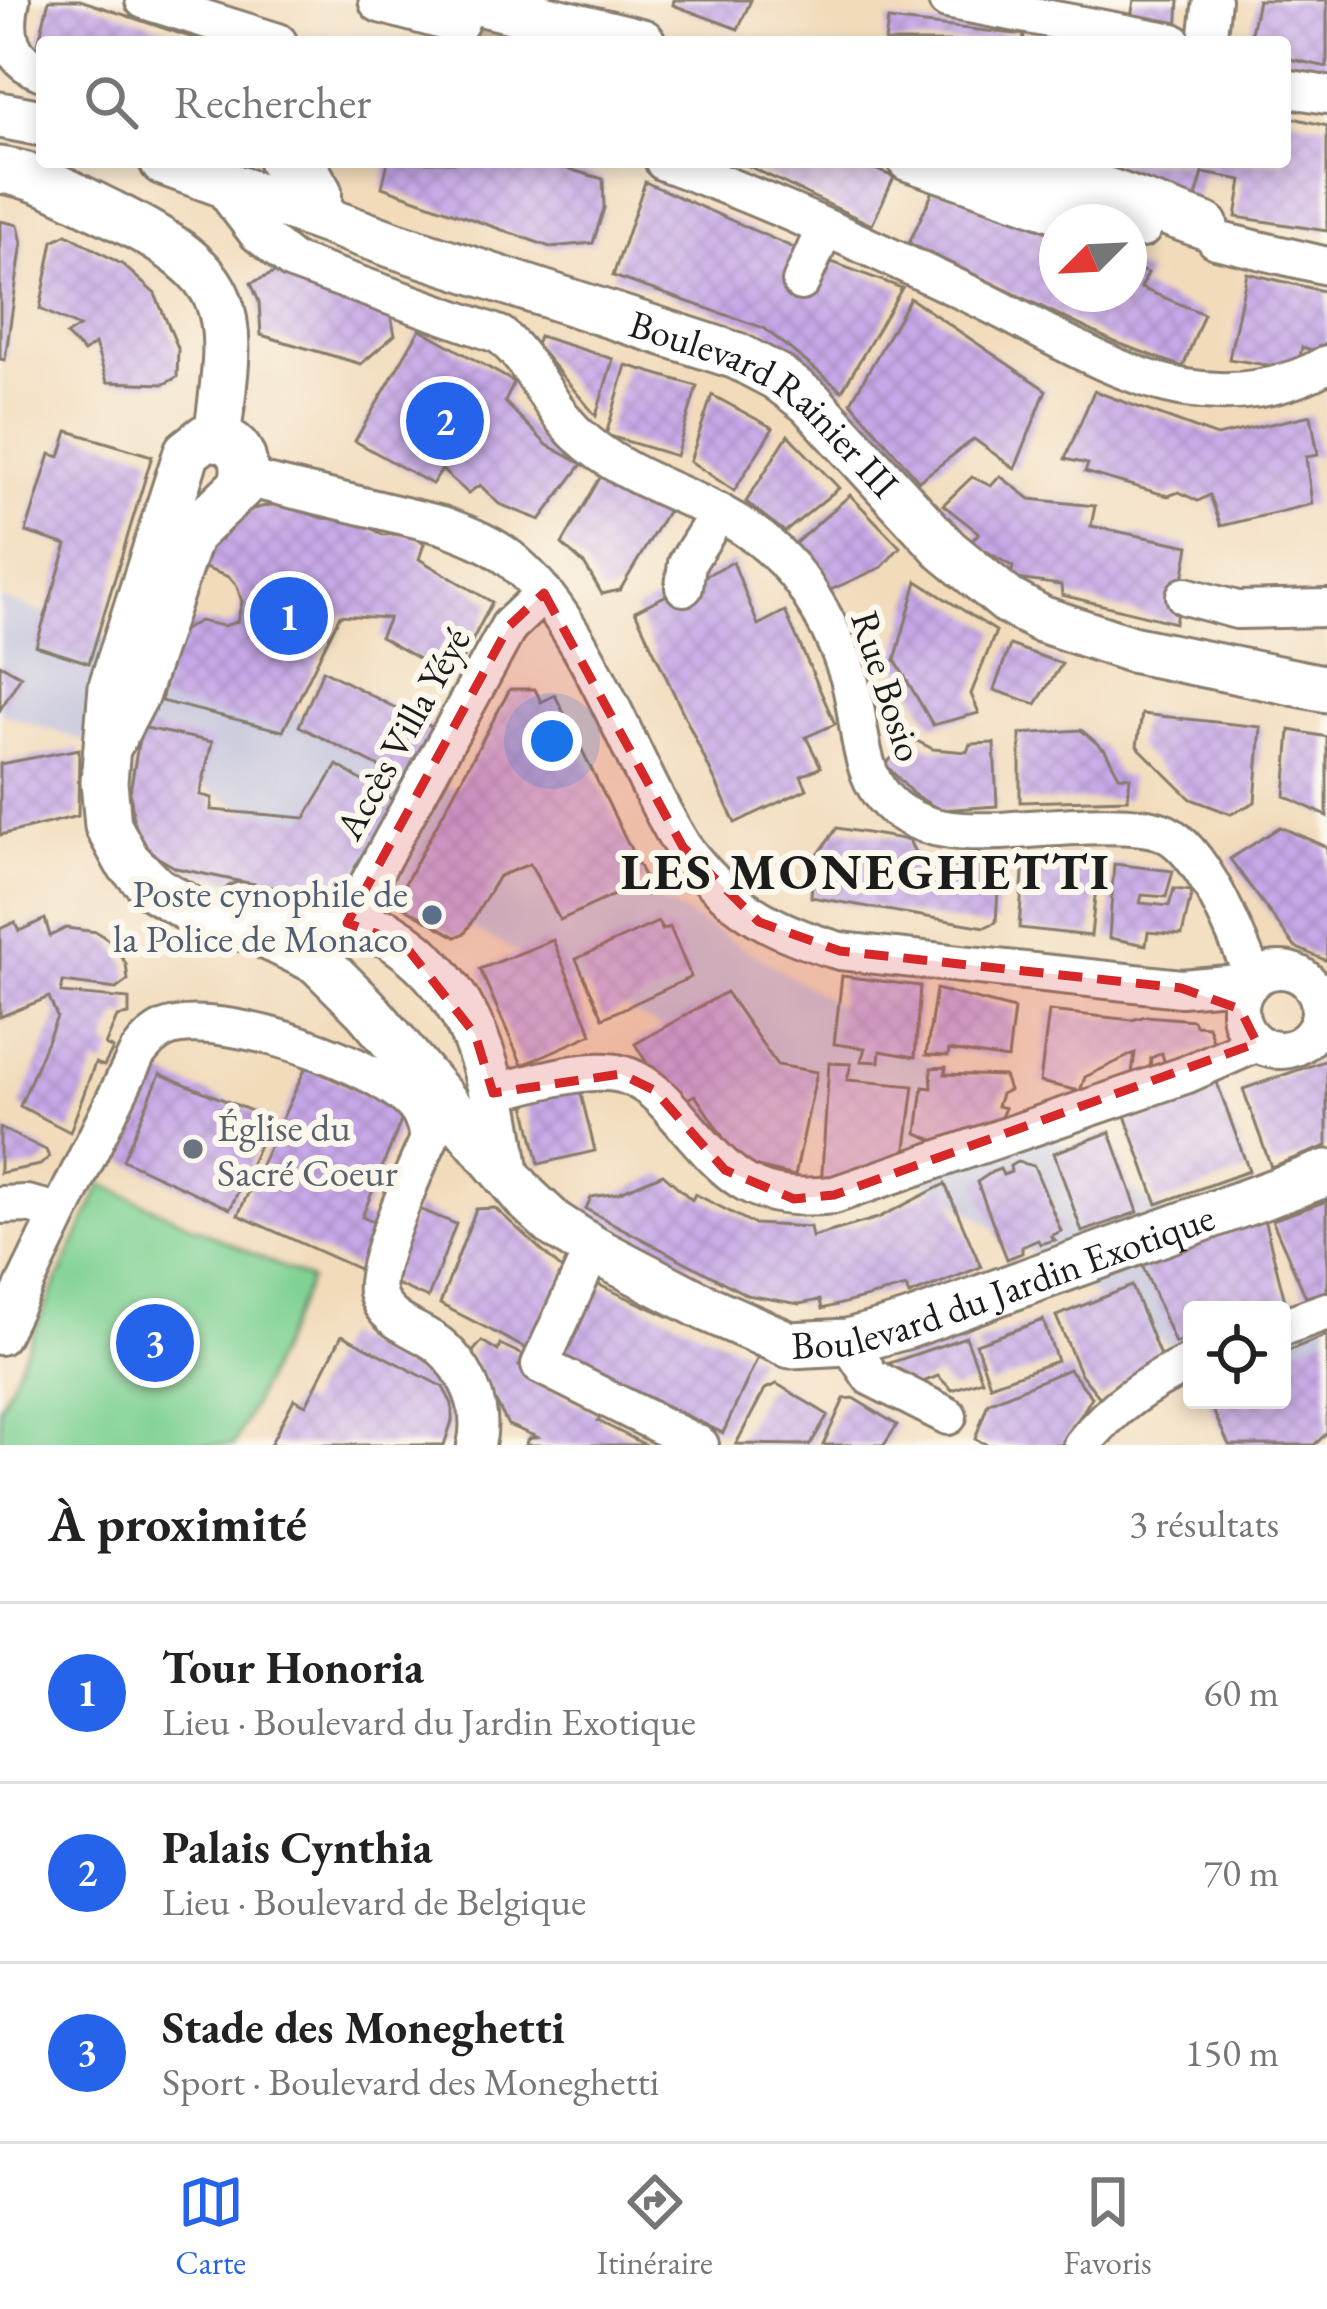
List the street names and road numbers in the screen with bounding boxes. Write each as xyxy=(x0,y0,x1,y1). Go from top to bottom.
street label: Boulevard Rainier III xyxy=(623,298,910,509)
street label: Rue Bosio xyxy=(839,605,936,768)
street label: Accès Villa Yéyé xyxy=(323,618,482,849)
street label: Boulevard du Jardin Exotique xyxy=(790,1191,1221,1371)

